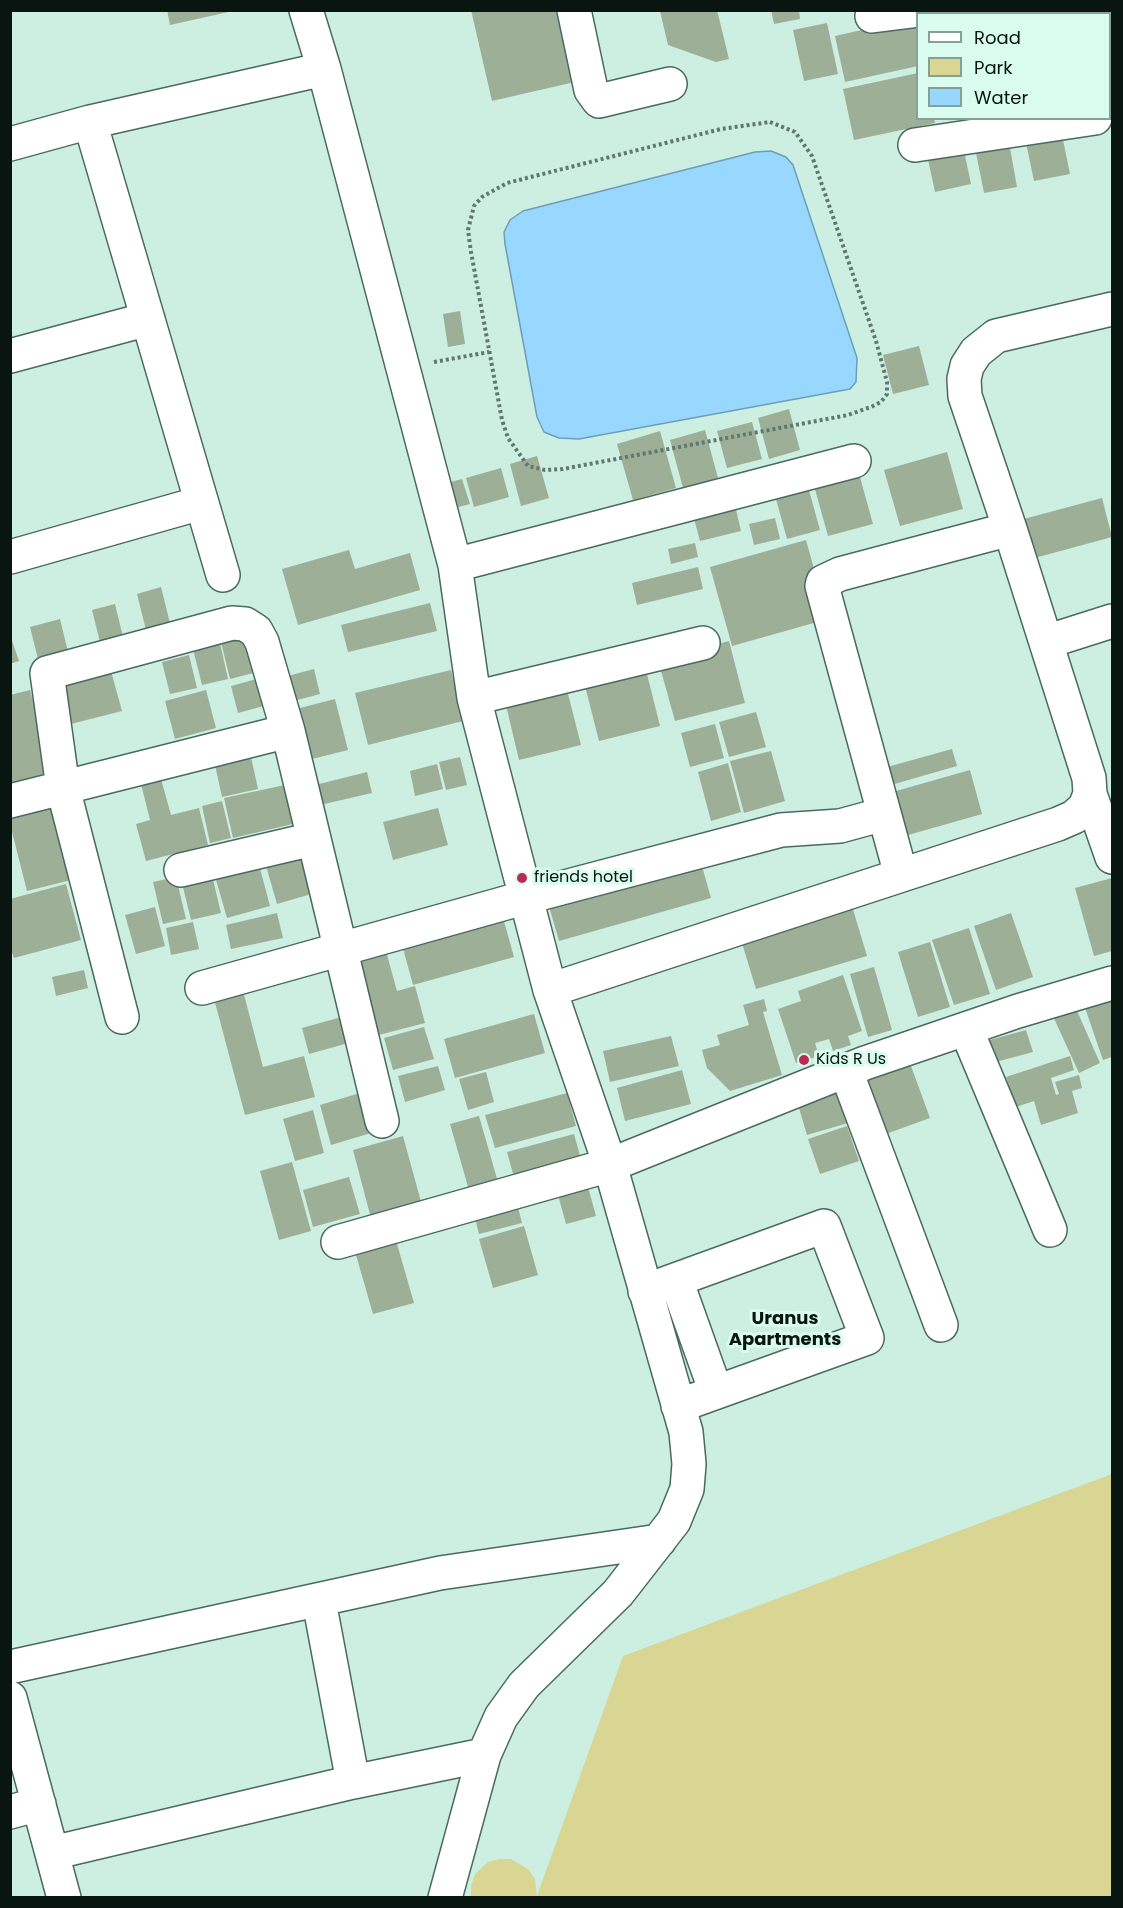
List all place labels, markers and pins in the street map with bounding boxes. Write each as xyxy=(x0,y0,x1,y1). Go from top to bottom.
place label: friends hotel xyxy=(534,868,633,888)
marker: friends hotel xyxy=(515,871,529,885)
place label: Kids R Us xyxy=(816,1050,886,1070)
marker: Kids R Us xyxy=(797,1053,811,1067)

